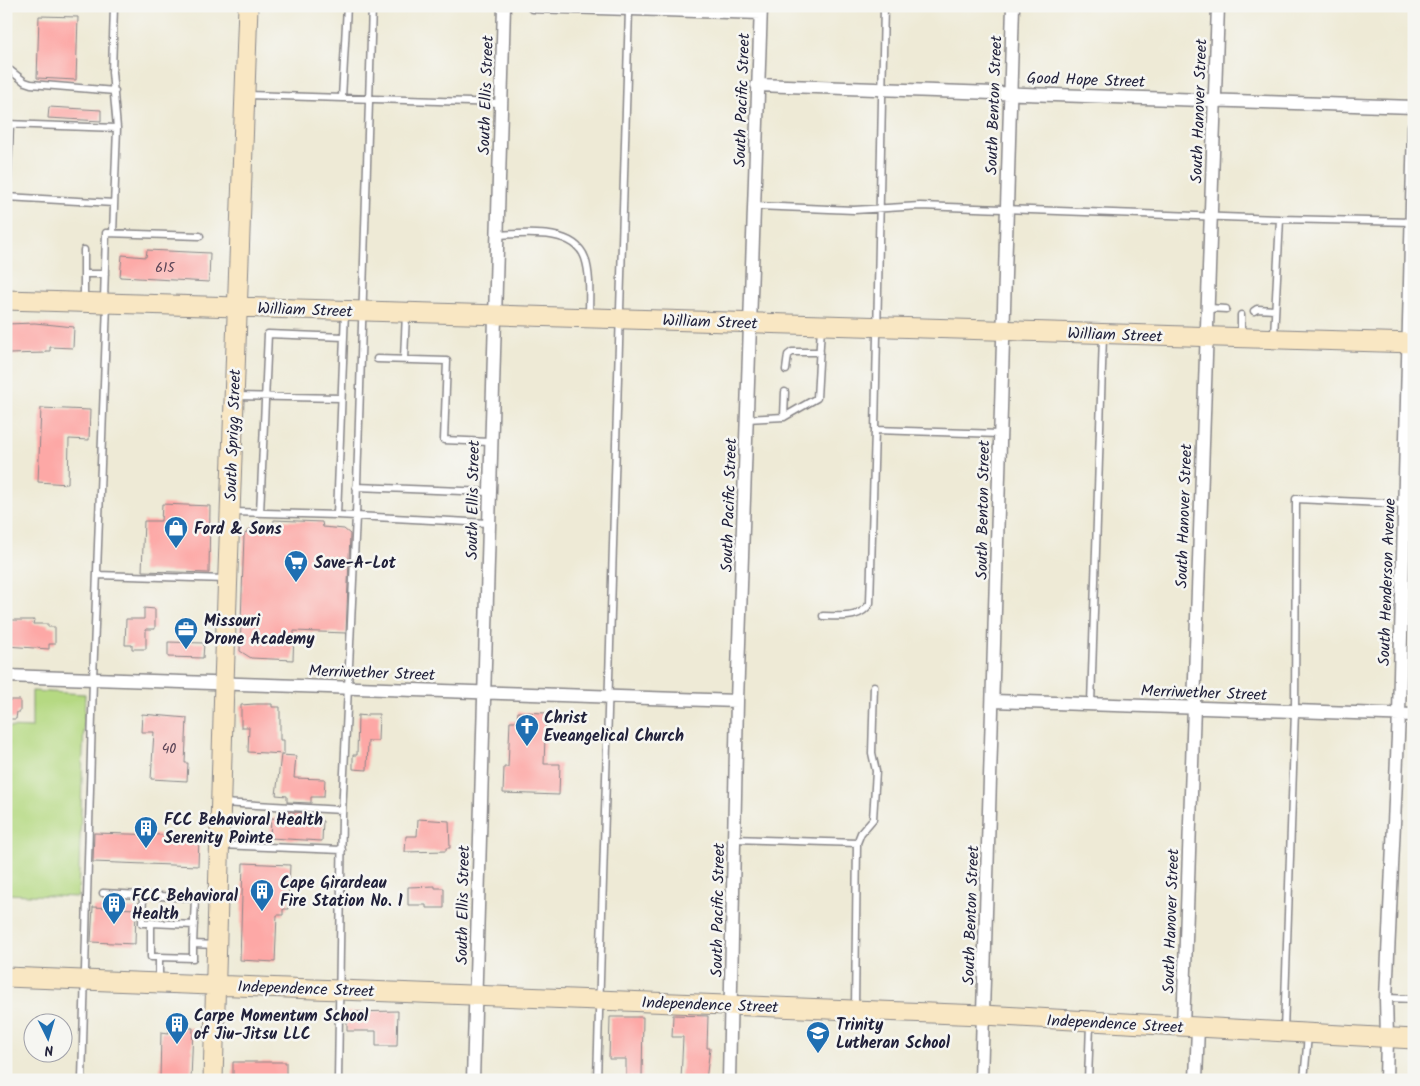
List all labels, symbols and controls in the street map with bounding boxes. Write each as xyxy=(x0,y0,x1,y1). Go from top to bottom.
street label: South Pacific Street xyxy=(728,32,757,168)
street label: South Ellis Street xyxy=(472,34,501,155)
street label: South Benton Street xyxy=(980,34,1009,175)
street label: South Hanover Street xyxy=(1184,37,1215,184)
street label: Good Hope Street xyxy=(1026,66,1146,95)
house number: 615 xyxy=(155,257,176,279)
street label: William Street xyxy=(257,296,354,325)
street label: William Street xyxy=(662,308,759,337)
street label: William Street xyxy=(1067,321,1164,350)
street label: South Sprigg Street xyxy=(219,368,248,501)
street label: South Pacific Street xyxy=(715,437,744,573)
street label: South Ellis Street xyxy=(460,439,487,560)
street label: South Benton Street xyxy=(970,439,997,580)
street label: South Hanover Street xyxy=(1169,442,1200,589)
street label: South Henderson Avenue xyxy=(1372,498,1403,666)
shop icon: Ford & Sons xyxy=(163,515,189,549)
place label: Ford & Sons xyxy=(194,517,282,542)
supermarket icon: Save-A-Lot xyxy=(283,549,309,583)
place label: Save-A-Lot xyxy=(314,551,397,576)
place label: Missouri Drone Academy xyxy=(204,609,315,652)
office icon: Missouri Drone Academy xyxy=(173,616,199,650)
street label: Merriwether Street xyxy=(308,659,436,688)
street label: Merriwether Street xyxy=(1140,679,1268,708)
place label: Christ Eveangelical Church xyxy=(544,706,684,749)
church icon: Christ Eveangelical Church xyxy=(514,713,540,747)
house number: 40 xyxy=(162,738,176,760)
place label: FCC Behavioral Health Serenity Pointe xyxy=(164,808,323,851)
building icon: FCC Behavioral Health Serenity Pointe xyxy=(133,815,159,849)
street label: South Pacific Street xyxy=(705,842,732,977)
street label: South Ellis Street xyxy=(450,844,477,965)
street label: South Benton Street xyxy=(957,844,986,985)
street label: South Hanover Street xyxy=(1156,847,1187,994)
place label: Cape Girardeau Fire Station No. 1 xyxy=(280,871,403,914)
building icon: Cape Girardeau Fire Station No. 1 xyxy=(249,878,275,912)
place label: FCC Behavioral Health xyxy=(132,884,239,927)
building icon: FCC Behavioral Health xyxy=(101,891,127,925)
street label: Independence Street xyxy=(237,975,376,1004)
street label: Independence Street xyxy=(641,991,780,1020)
place label: Carpe Momentum School of Jiu-Jitsu LLC xyxy=(194,1004,369,1047)
street label: Independence Street xyxy=(1046,1008,1185,1041)
building icon: Carpe Momentum School of Jiu-Jitsu LLC xyxy=(164,1011,190,1045)
place label: Trinity Lutheran School xyxy=(836,1013,951,1056)
north arrow xyxy=(22,1014,72,1064)
school or university icon: Trinity Lutheran School xyxy=(805,1020,831,1054)
text: N xyxy=(44,1039,54,1061)

